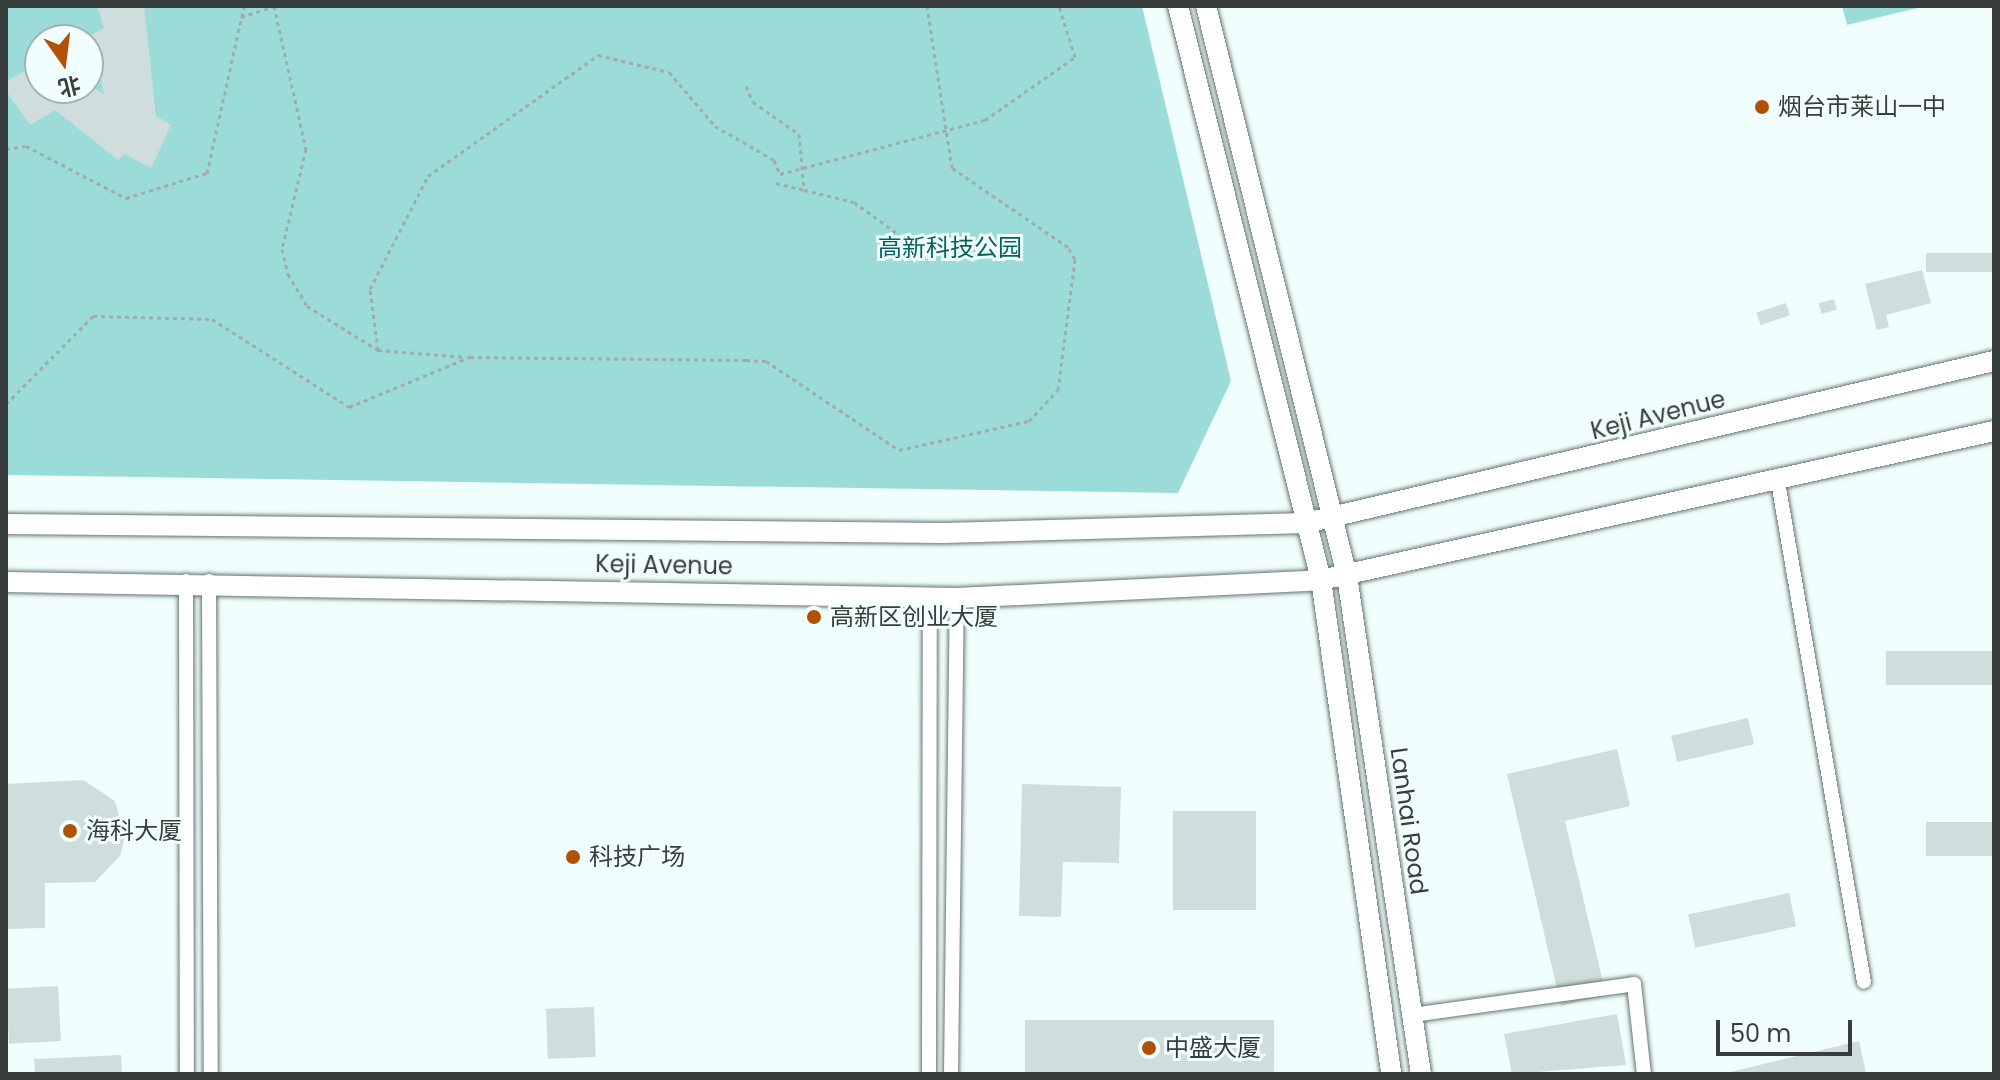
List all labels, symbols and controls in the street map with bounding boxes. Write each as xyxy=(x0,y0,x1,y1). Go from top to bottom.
north arrow xyxy=(24,24,104,104)
text: 北 xyxy=(55,68,84,104)
place label: 烟台市莱山一中 xyxy=(1778,93,1946,121)
marker: 烟台市莱山一中 xyxy=(1753,98,1771,116)
park label: 高新科技公园 xyxy=(878,234,1022,262)
street label: Keji Avenue xyxy=(1588,384,1728,446)
street label: Keji Avenue xyxy=(595,549,733,581)
place label: 高新区创业大厦 xyxy=(830,603,998,631)
marker: 高新区创业大厦 xyxy=(805,608,823,626)
street label: Lanhai Road xyxy=(1384,746,1434,896)
place label: 海科大厦 xyxy=(86,817,182,845)
marker: 海科大厦 xyxy=(61,822,79,840)
place label: 科技广场 xyxy=(589,843,685,871)
marker: 科技广场 xyxy=(564,848,582,866)
scale bar xyxy=(1720,1004,1856,1054)
text: 50 m xyxy=(1730,1017,1791,1050)
place label: 中盛大厦 xyxy=(1165,1034,1261,1062)
marker: 中盛大厦 xyxy=(1140,1039,1158,1057)

